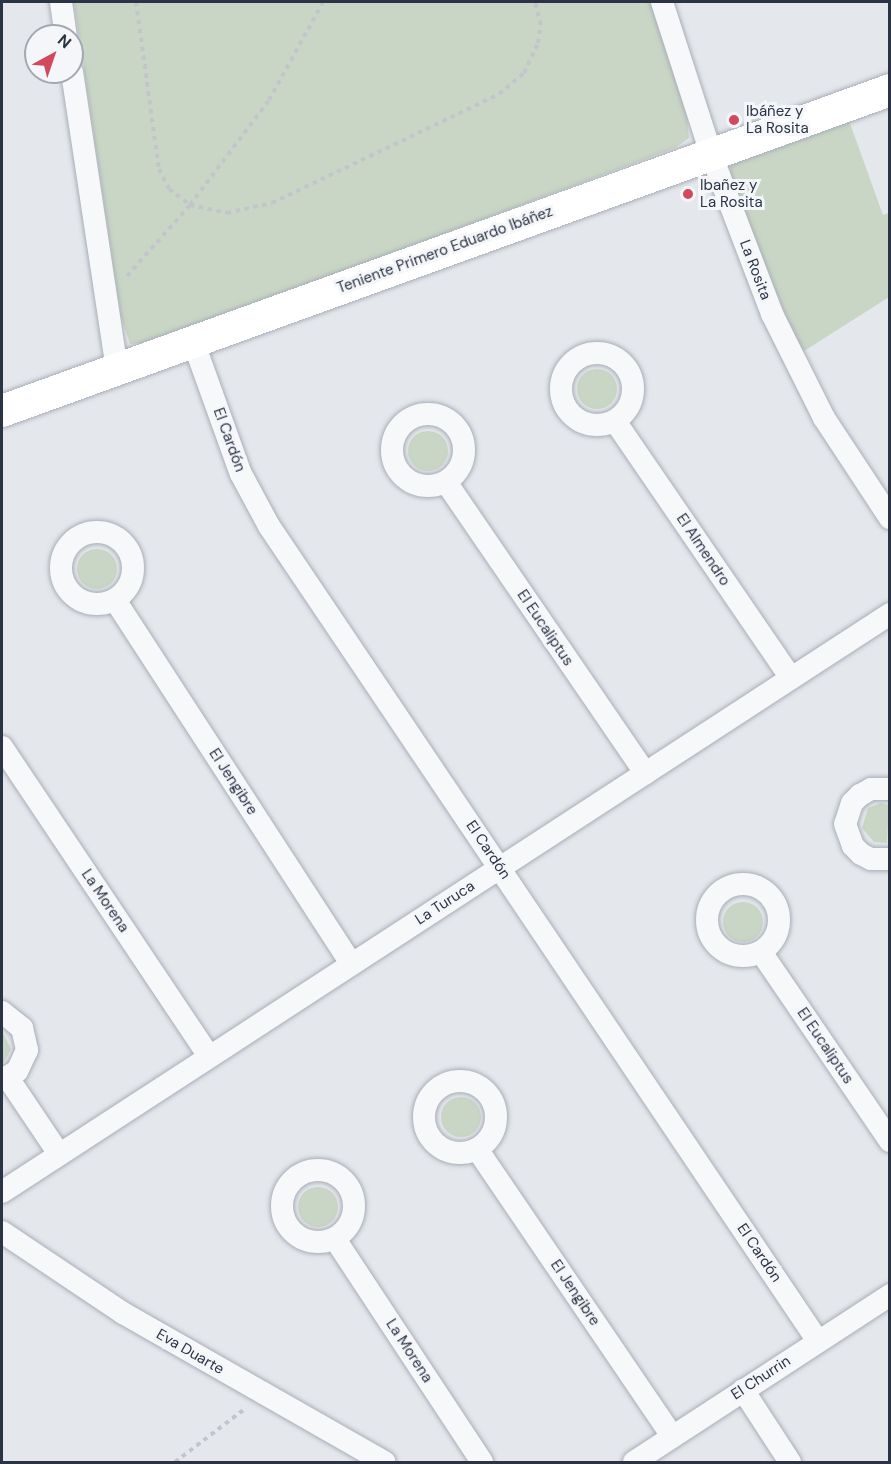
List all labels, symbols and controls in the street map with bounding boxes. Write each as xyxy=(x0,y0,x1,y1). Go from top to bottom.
north arrow xyxy=(24,24,84,84)
text: N xyxy=(53,30,76,53)
place label: Ibáñez y La Rosita xyxy=(746,102,809,137)
marker: Ibáñez y La Rosita xyxy=(727,113,741,127)
place label: Ibañez y La Rosita xyxy=(700,176,763,211)
marker: Ibañez y La Rosita xyxy=(681,187,695,201)
street label: Teniente Primero Eduardo Ibáñez xyxy=(335,203,555,297)
street label: La Rosita xyxy=(735,238,775,302)
street label: El Cardón xyxy=(209,405,249,475)
street label: El Almendro xyxy=(672,510,734,590)
street label: El Eucaliptus xyxy=(513,587,577,669)
street label: El Jengibre xyxy=(205,745,261,819)
street label: El Cardón xyxy=(462,817,514,883)
street label: La Morena xyxy=(77,866,133,936)
street label: La Turuca xyxy=(412,877,478,929)
street label: El Eucaliptus xyxy=(793,1005,857,1087)
street label: El Cardón xyxy=(733,1220,785,1286)
street label: El Jengibre xyxy=(546,1257,604,1329)
street label: La Morena xyxy=(382,1316,436,1386)
street label: Eva Duarte xyxy=(153,1325,227,1379)
street label: El Churrin xyxy=(728,1352,794,1404)

